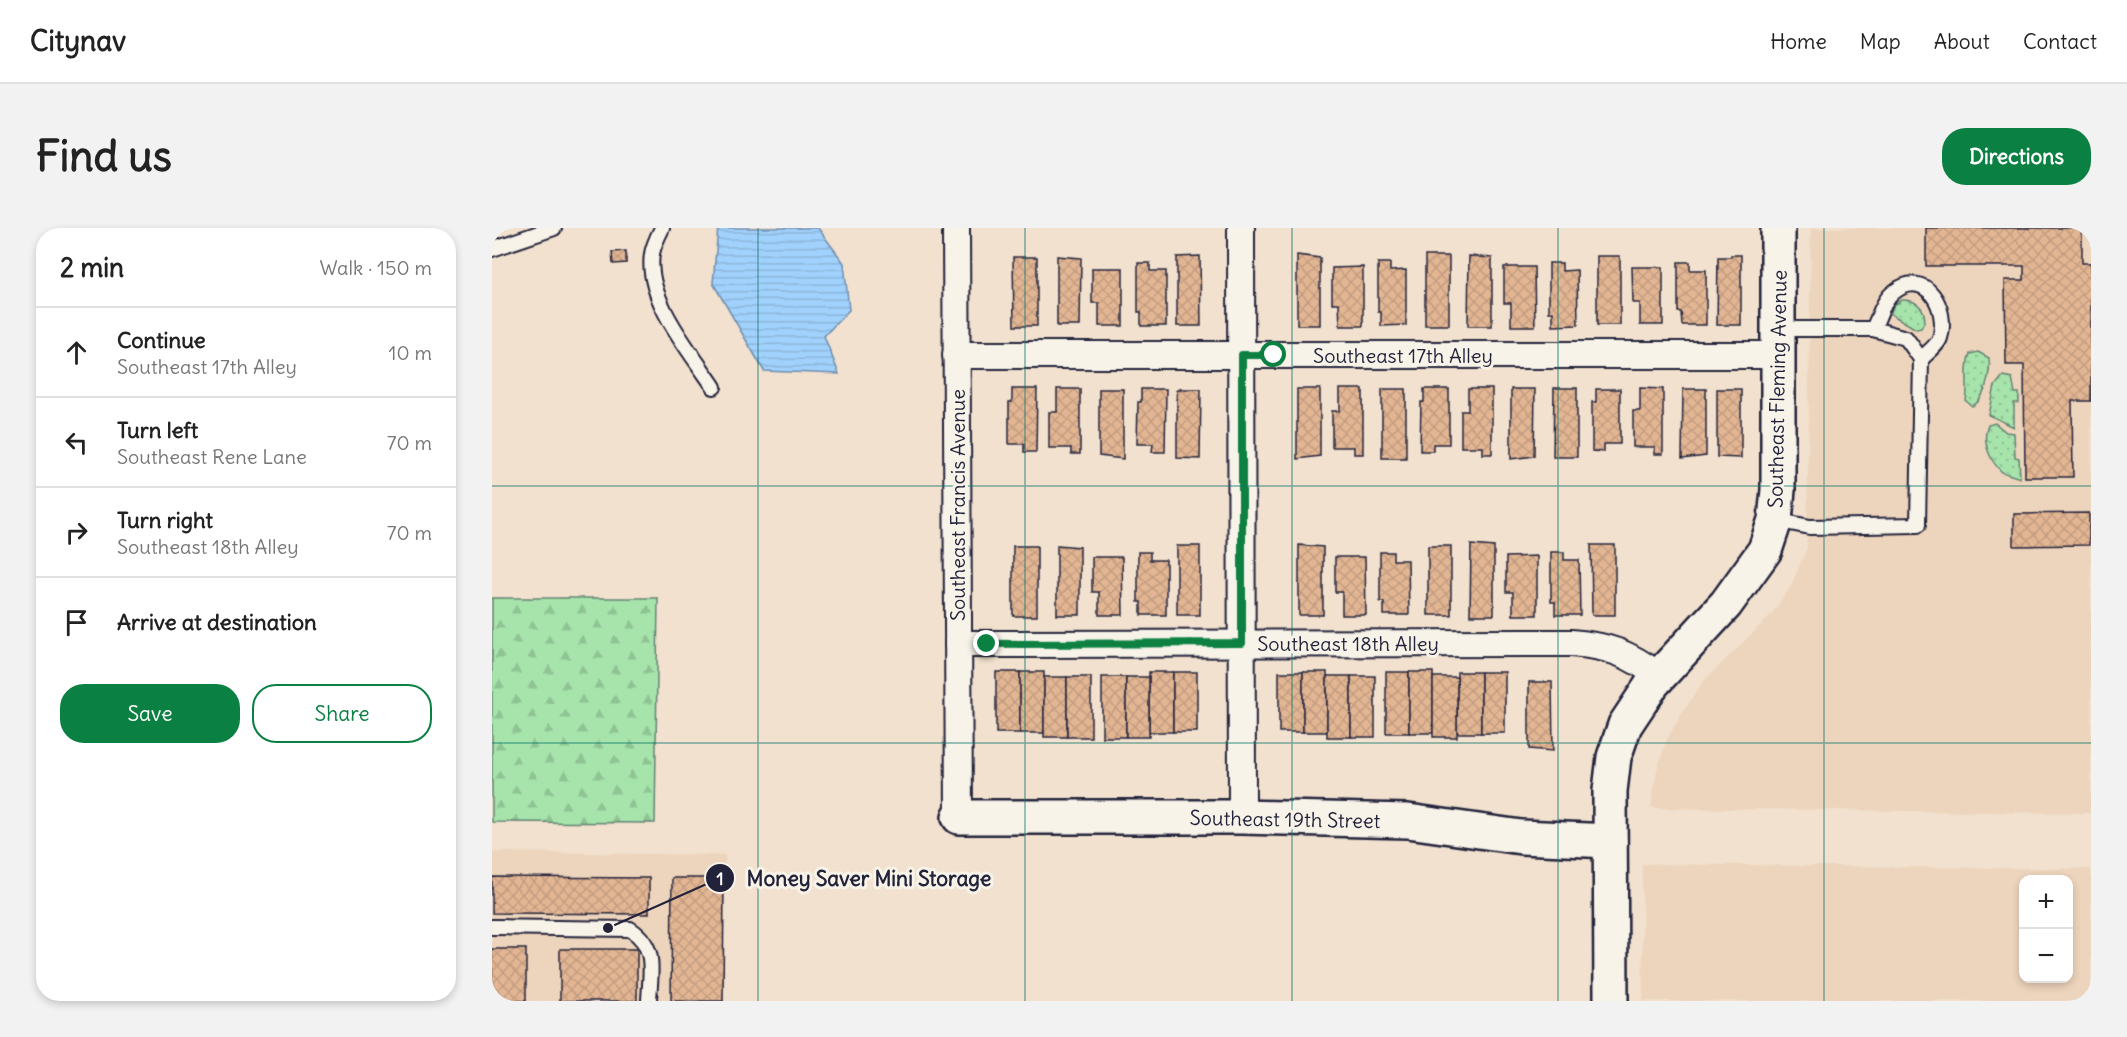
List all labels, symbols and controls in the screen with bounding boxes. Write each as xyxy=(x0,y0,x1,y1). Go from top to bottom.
text: Citynav xyxy=(30,23,126,59)
text: Home xyxy=(1770,28,1827,55)
text: Map xyxy=(1860,28,1901,55)
text: About xyxy=(1934,28,1990,55)
text: Contact xyxy=(2023,28,2097,55)
button: Directions xyxy=(1942,128,2091,185)
text: Find us xyxy=(36,130,172,182)
text: 2 min xyxy=(60,251,124,284)
text: Walk · 150 m xyxy=(320,255,432,280)
street label: Southeast Fleming Avenue xyxy=(1762,270,1792,508)
text: Continue xyxy=(117,326,206,354)
icon: ahead xyxy=(60,336,93,369)
text: 10 m xyxy=(389,340,432,365)
route start xyxy=(1260,341,1286,367)
street label: Southeast 17th Alley xyxy=(1313,343,1493,368)
text: Southeast 17th Alley xyxy=(117,354,297,379)
street label: Southeast Francis Avenue xyxy=(945,389,970,621)
text: Turn left xyxy=(117,416,198,444)
icon: left xyxy=(60,426,93,459)
text: 70 m xyxy=(387,430,432,455)
text: Southeast Rene Lane xyxy=(117,444,307,469)
text: Turn right xyxy=(117,506,213,534)
icon: right xyxy=(60,516,93,549)
text: 70 m xyxy=(387,520,432,545)
text: Southeast 18th Alley xyxy=(117,534,299,559)
icon: arrive xyxy=(60,606,93,639)
text: Arrive at destination xyxy=(117,608,317,636)
route end xyxy=(973,630,999,656)
street label: Southeast 18th Alley xyxy=(1257,631,1439,656)
button: Save xyxy=(60,684,240,743)
button: Share xyxy=(252,684,432,743)
street label: Southeast 19th Street xyxy=(1189,805,1381,833)
callout: Money Saver Mini Storage xyxy=(705,859,1004,898)
text: Money Saver Mini Storage xyxy=(747,865,991,892)
text: 1 xyxy=(716,867,724,890)
map controls xyxy=(2019,875,2073,983)
button: + xyxy=(2019,875,2073,929)
button: − xyxy=(2019,929,2073,983)

